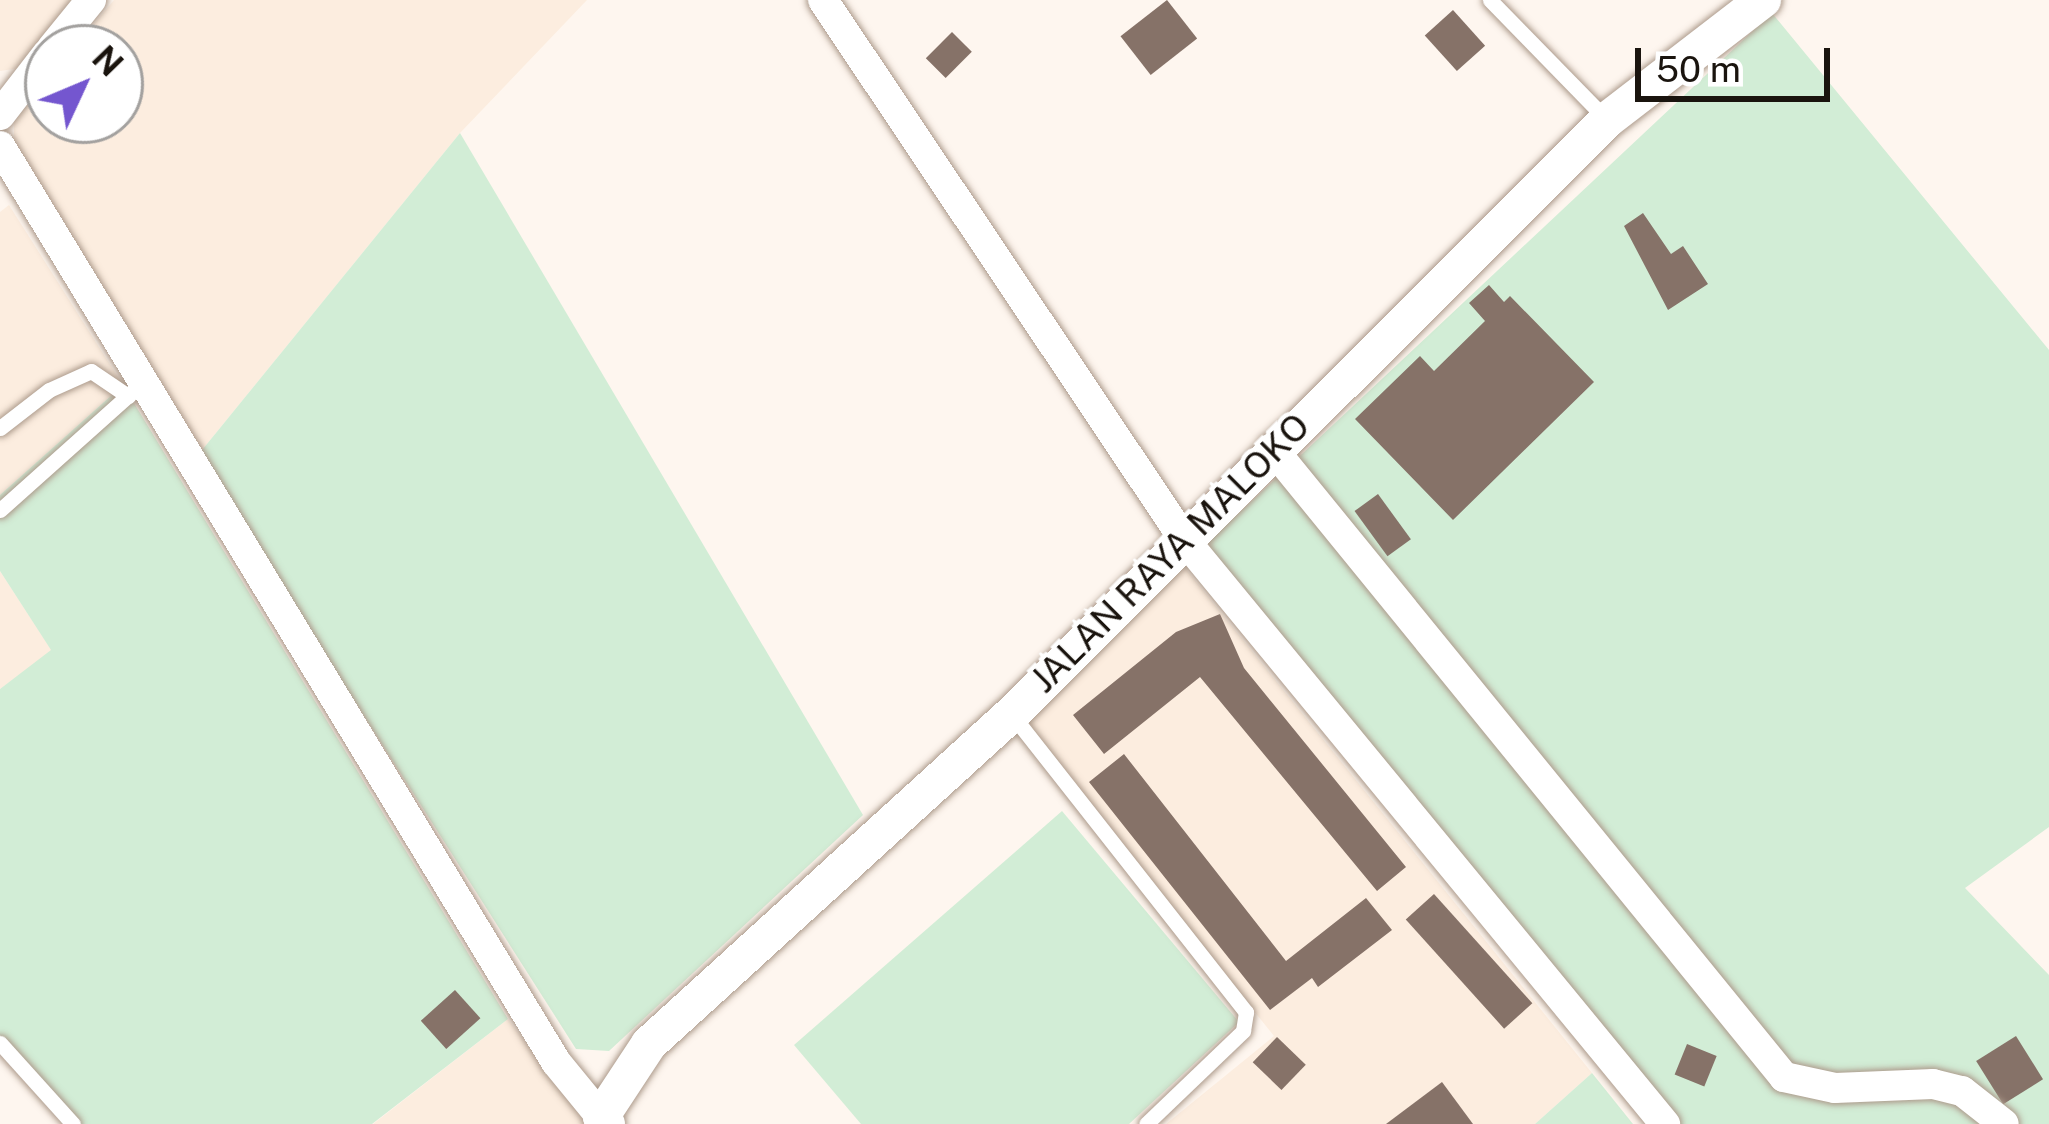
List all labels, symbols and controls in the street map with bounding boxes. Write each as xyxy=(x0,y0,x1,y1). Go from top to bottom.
north arrow xyxy=(24,24,144,144)
scale bar xyxy=(1641,24,1836,98)
text: N xyxy=(85,39,130,84)
text: 50 m xyxy=(1656,48,1741,90)
street label: JALAN RAYA MALOKO xyxy=(1022,405,1318,701)

